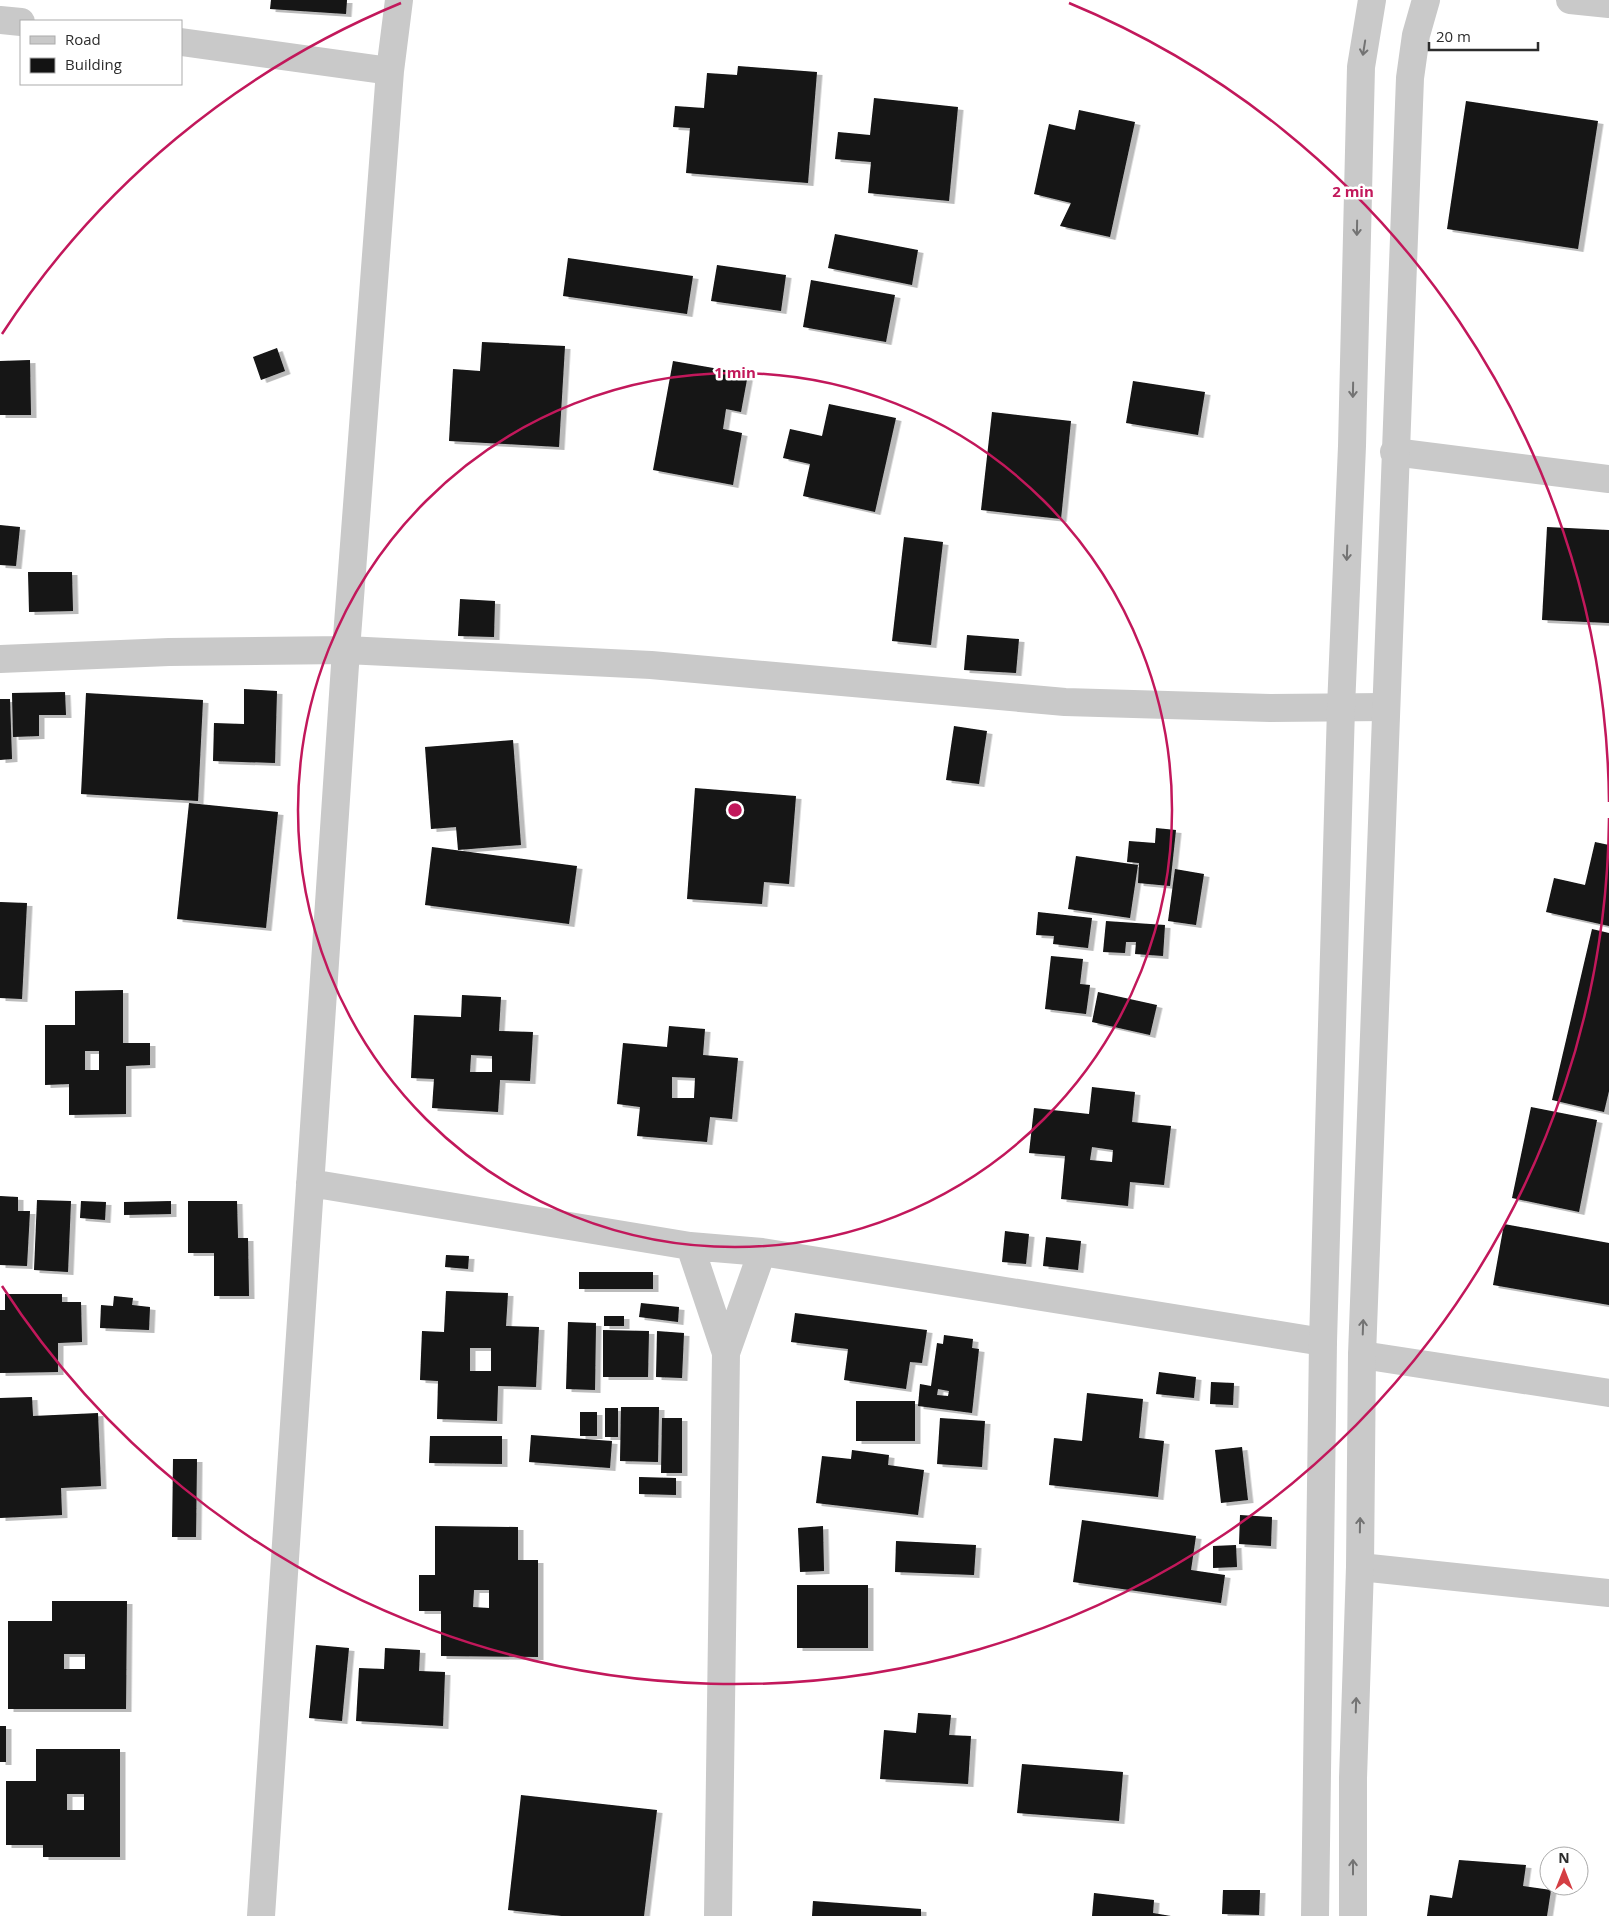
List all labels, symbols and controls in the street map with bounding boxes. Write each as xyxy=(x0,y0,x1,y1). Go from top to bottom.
legend xyxy=(20,20,182,85)
scale bar xyxy=(1429,20,1538,52)
text: 20 m xyxy=(1436,26,1471,46)
text: Road xyxy=(65,29,101,49)
one-way arrow xyxy=(1359,40,1369,56)
text: Building xyxy=(65,54,122,74)
text: 2 min xyxy=(1332,181,1374,201)
one-way arrow xyxy=(1352,220,1362,236)
text: 1 min xyxy=(714,362,756,382)
one-way arrow xyxy=(1348,382,1358,398)
one-way arrow xyxy=(1343,544,1352,560)
centre of rings xyxy=(726,801,744,819)
one-way arrow xyxy=(1359,1320,1368,1336)
one-way arrow xyxy=(1356,1517,1365,1533)
one-way arrow xyxy=(1351,1697,1360,1713)
north arrow xyxy=(1539,1846,1589,1896)
text: N xyxy=(1558,1848,1570,1867)
one-way arrow xyxy=(1348,1860,1358,1876)

